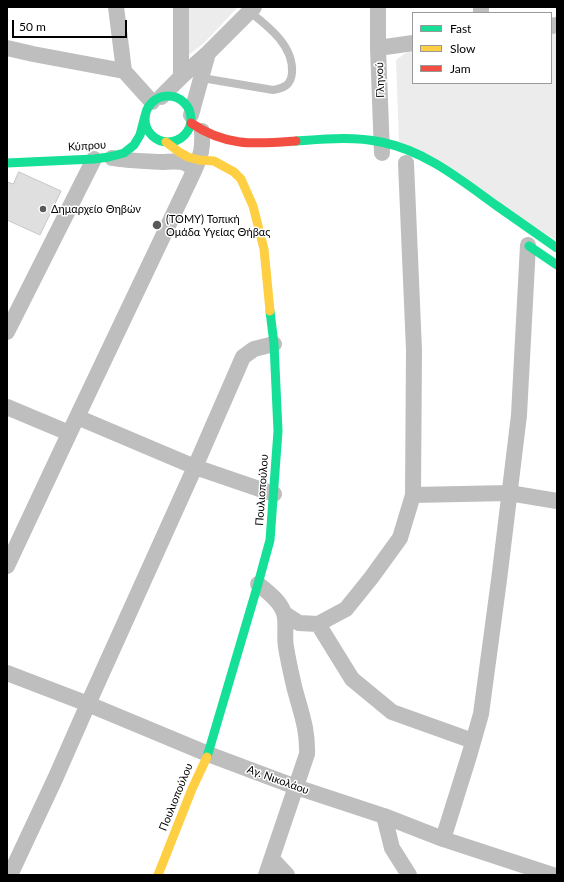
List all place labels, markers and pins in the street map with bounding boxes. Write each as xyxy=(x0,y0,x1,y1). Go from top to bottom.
place label: Δημαρχείο Θηβών xyxy=(51,202,141,216)
marker: Δημαρχείο Θηβών xyxy=(38,204,48,214)
place label: (ΤΟΜΥ) Τοπική Ομάδα Υγείας Θήβας xyxy=(166,212,270,238)
marker: (ΤΟΜΥ) Τοπική Ομάδα Υγείας Θήβας xyxy=(151,219,163,231)

